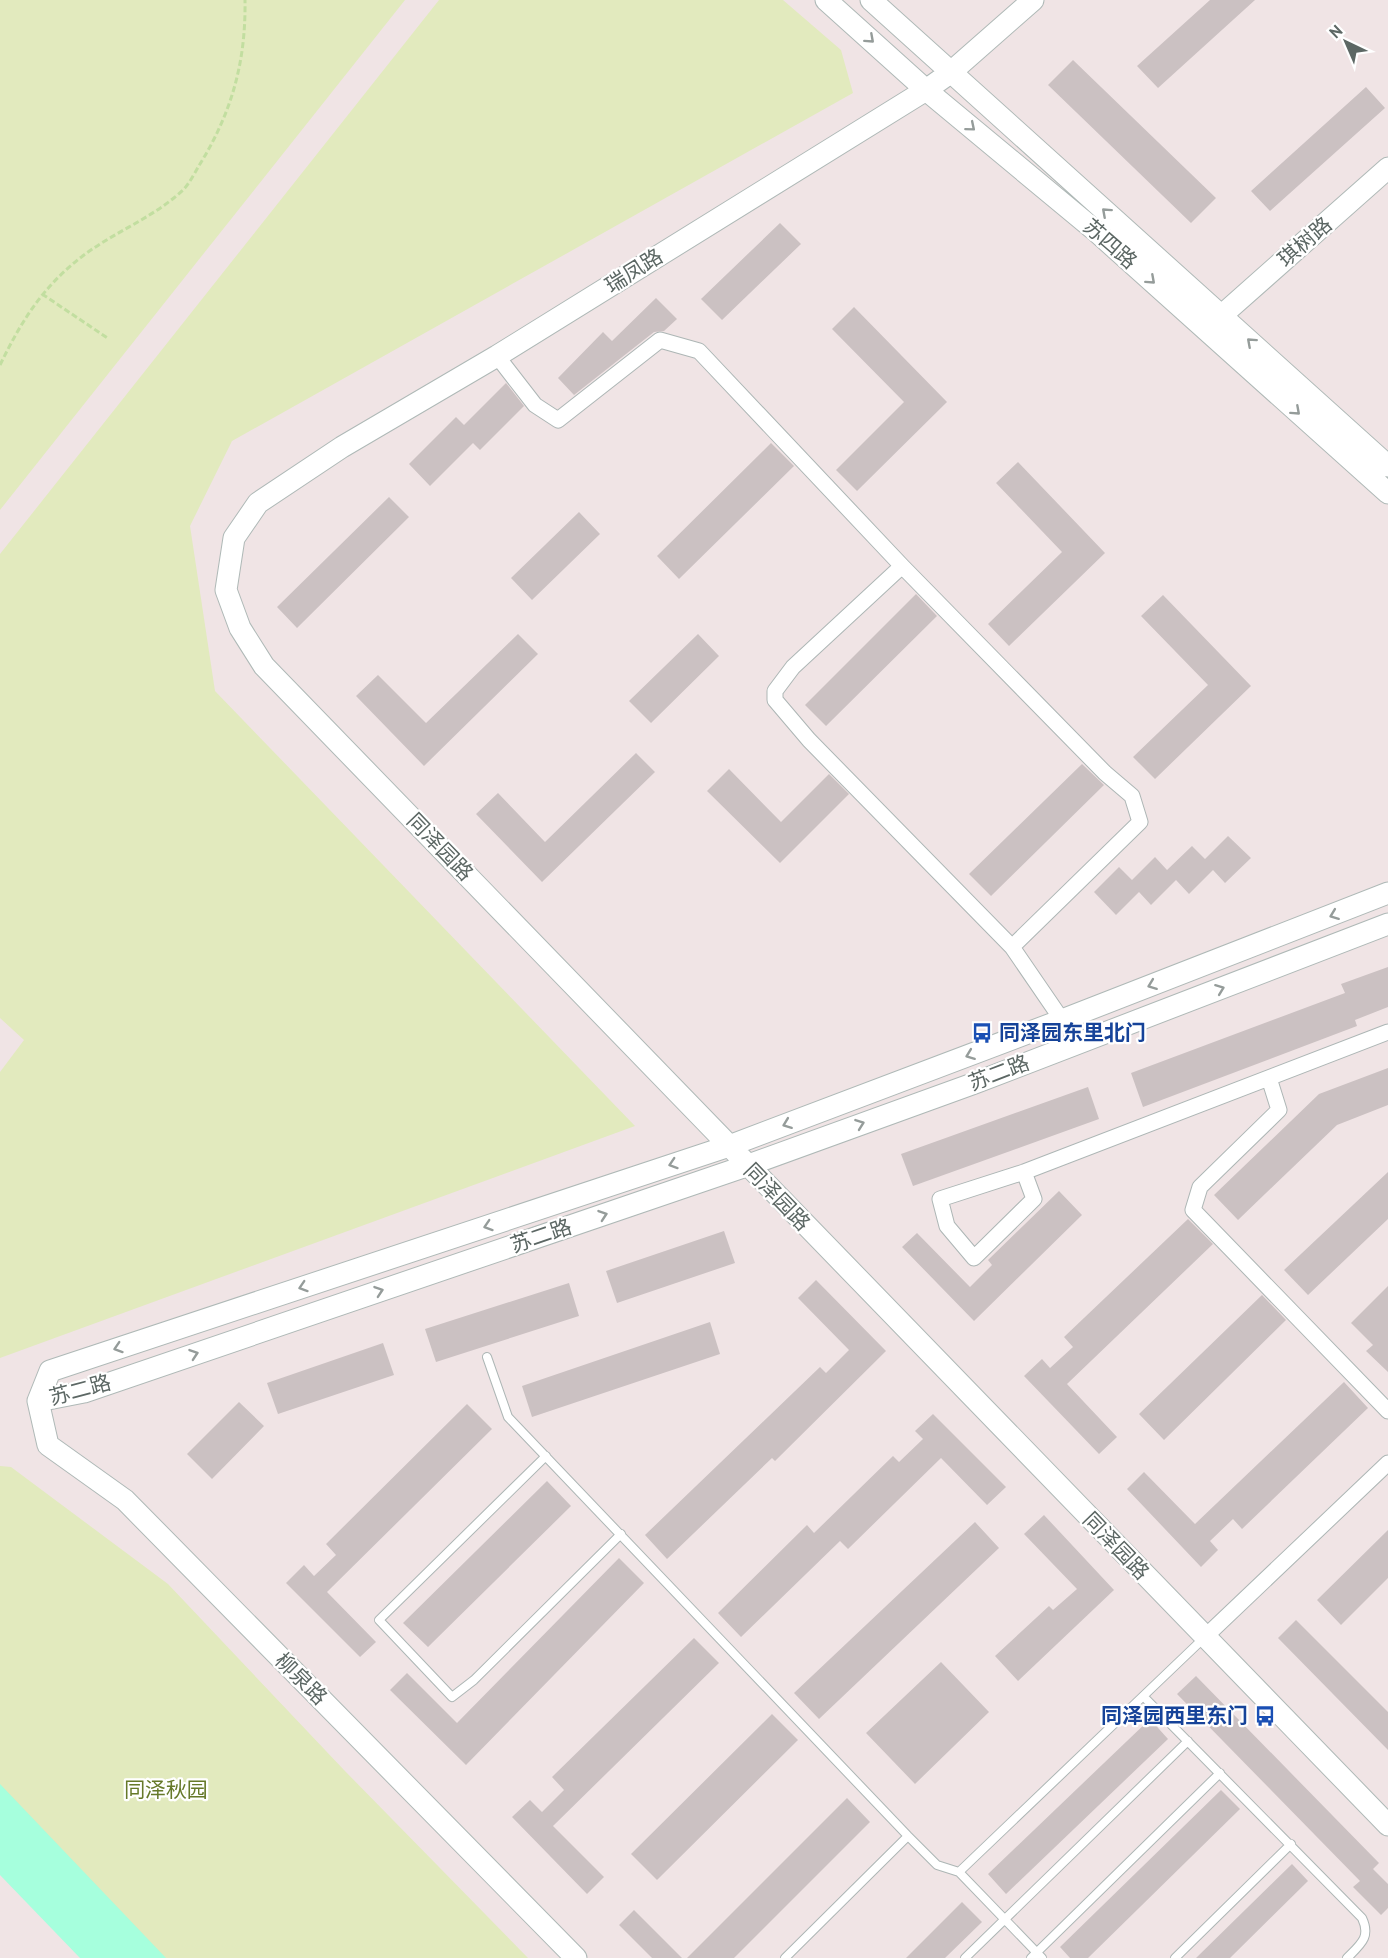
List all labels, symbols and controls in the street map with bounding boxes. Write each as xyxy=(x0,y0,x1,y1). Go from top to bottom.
north arrow xyxy=(1316,12,1376,72)
text: N xyxy=(1325,20,1346,42)
one-way arrow xyxy=(863,32,873,43)
one-way arrow xyxy=(964,120,975,131)
one-way arrow xyxy=(1102,208,1112,219)
street label: 琪树路 xyxy=(1272,211,1337,272)
street label: 苏四路 xyxy=(1078,213,1143,274)
street label: 瑞凤路 xyxy=(600,242,668,299)
one-way arrow xyxy=(1145,273,1155,284)
one-way arrow xyxy=(1247,338,1257,349)
one-way arrow xyxy=(1290,404,1300,415)
street label: 同泽园路 xyxy=(401,807,479,886)
one-way arrow xyxy=(1329,907,1339,920)
one-way arrow xyxy=(1147,978,1158,991)
one-way arrow xyxy=(1213,984,1224,996)
place label: 同泽园东里北门 xyxy=(999,1019,1146,1046)
bus stop icon: 同泽园东里北门 xyxy=(970,1021,994,1045)
one-way arrow xyxy=(965,1048,976,1061)
street label: 苏二路 xyxy=(965,1049,1033,1096)
one-way arrow xyxy=(782,1117,793,1129)
one-way arrow xyxy=(855,1119,865,1132)
one-way arrow xyxy=(668,1157,679,1170)
street label: 同泽园路 xyxy=(738,1157,816,1236)
one-way arrow xyxy=(597,1209,608,1222)
street label: 苏二路 xyxy=(507,1213,575,1259)
one-way arrow xyxy=(483,1218,494,1231)
one-way arrow xyxy=(298,1280,309,1292)
one-way arrow xyxy=(373,1286,384,1299)
one-way arrow xyxy=(113,1341,124,1353)
one-way arrow xyxy=(188,1349,199,1361)
street label: 苏二路 xyxy=(46,1368,114,1411)
street label: 同泽园路 xyxy=(1077,1506,1155,1585)
street label: 柳泉路 xyxy=(270,1647,333,1710)
place label: 同泽园西里东门 xyxy=(1101,1702,1248,1729)
bus stop icon: 同泽园西里东门 xyxy=(1253,1704,1277,1728)
park label: 同泽秋园 xyxy=(124,1776,208,1803)

